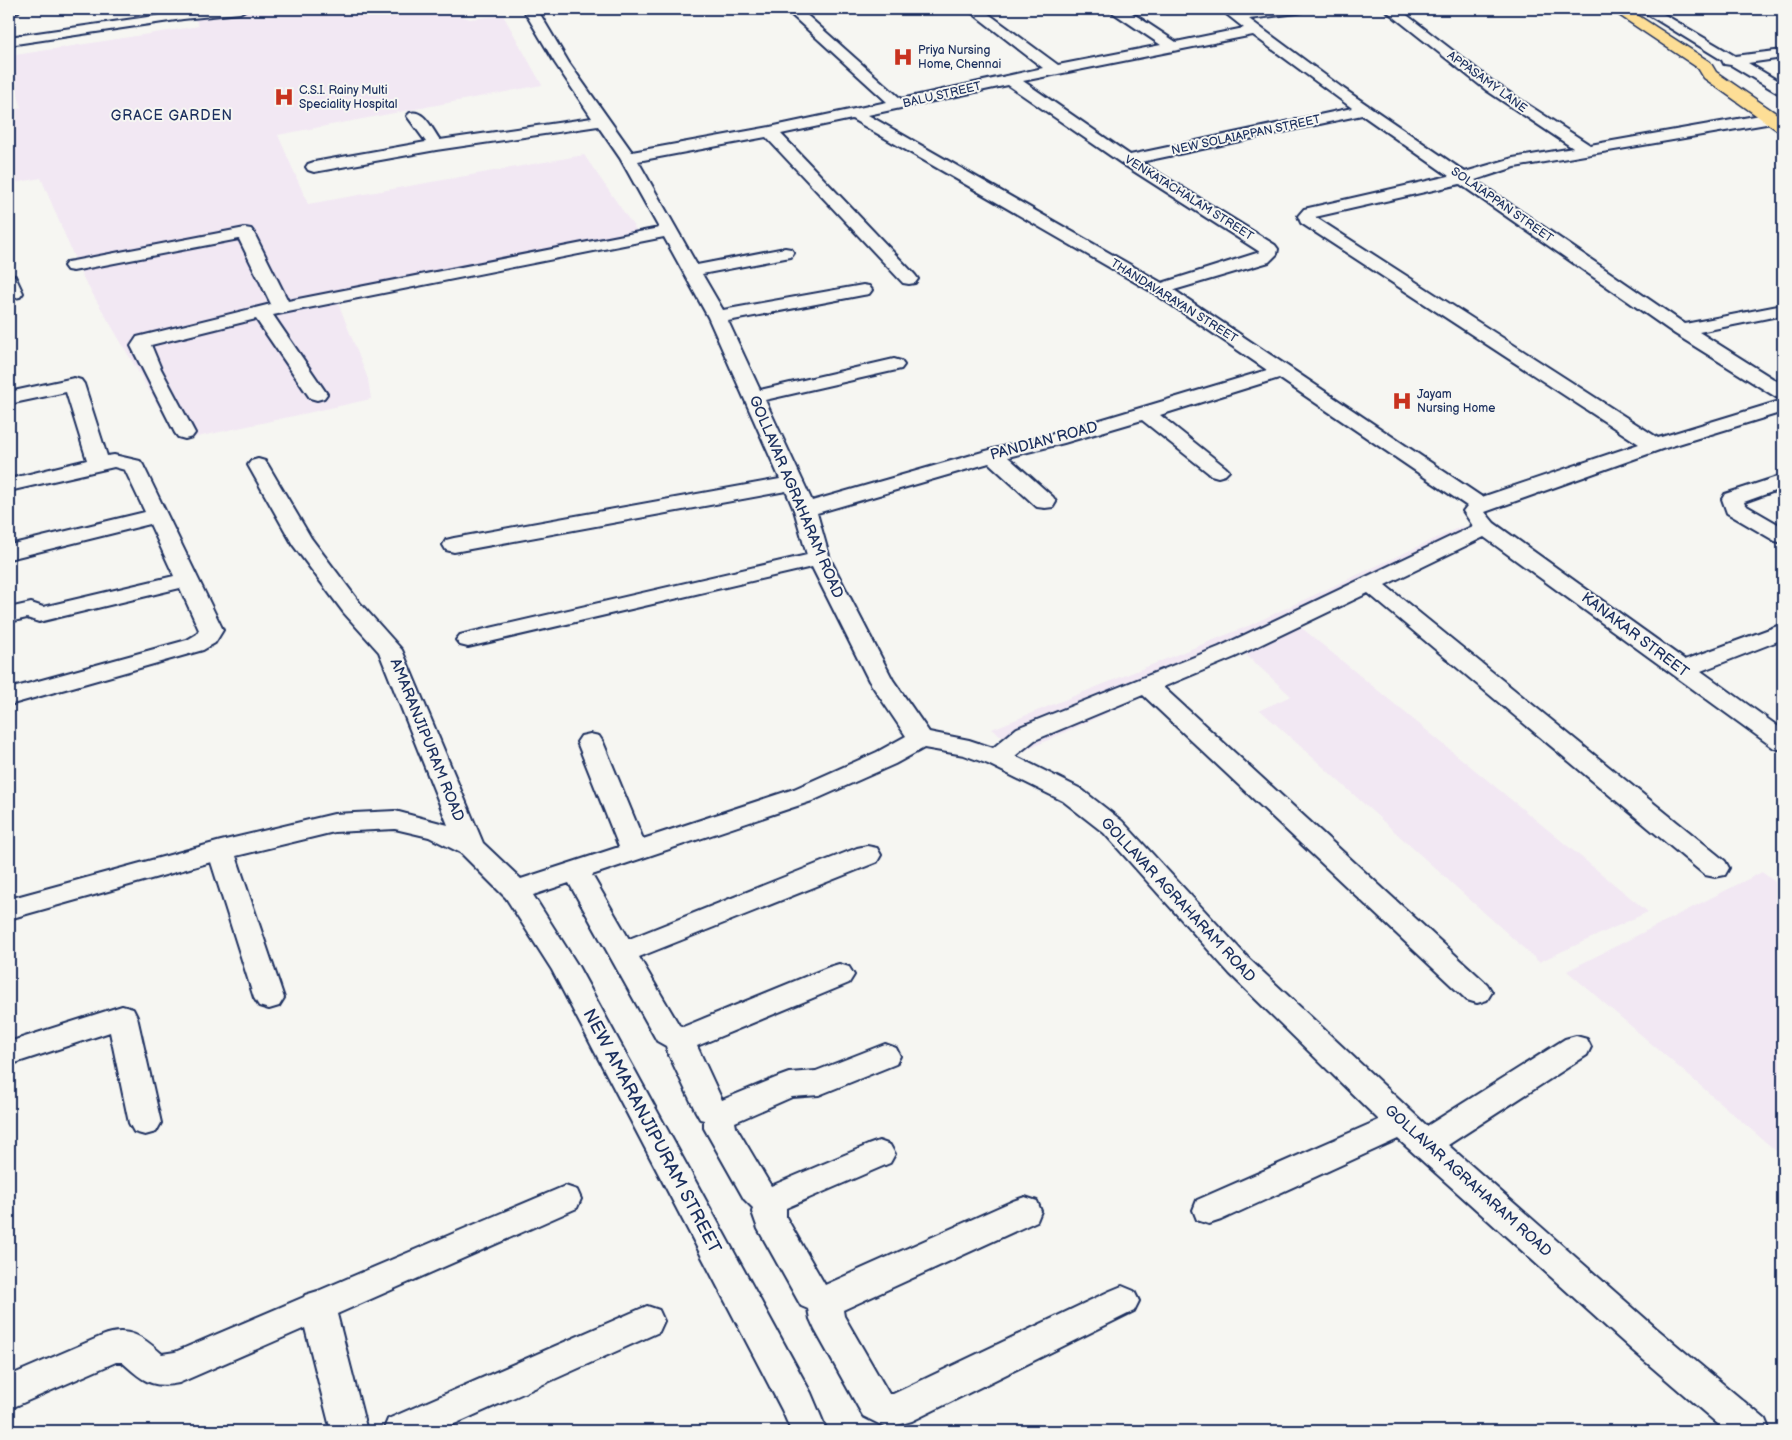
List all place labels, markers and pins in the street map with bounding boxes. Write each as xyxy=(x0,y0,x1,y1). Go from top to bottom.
place label: Priya Nursing Home, Chennai xyxy=(918,43,1001,72)
hospital icon: Priya Nursing Home, Chennai xyxy=(892,46,914,68)
place label: C.S.I. Rainy Multi Speciality Hospital xyxy=(299,83,397,112)
hospital icon: C.S.I. Rainy Multi Speciality Hospital xyxy=(273,86,295,108)
place label: Jayam Nursing Home xyxy=(1417,387,1495,416)
hospital icon: Jayam Nursing Home xyxy=(1391,390,1413,412)

